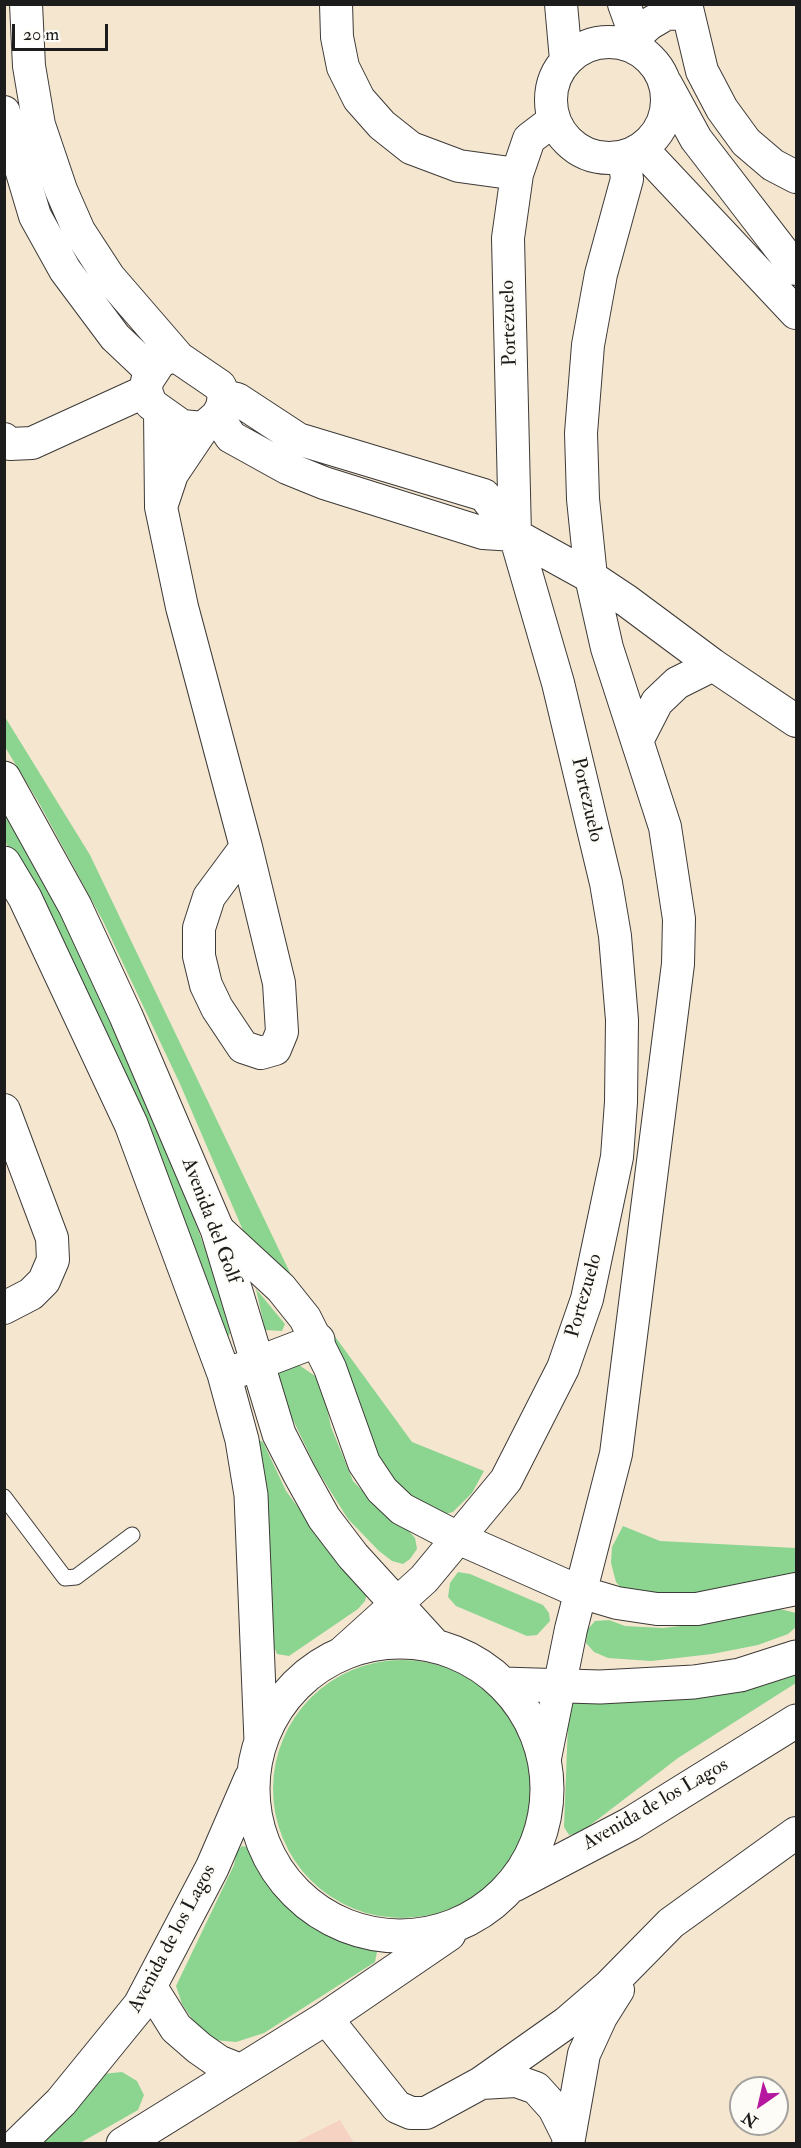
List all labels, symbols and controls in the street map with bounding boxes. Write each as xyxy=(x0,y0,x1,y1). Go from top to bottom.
scale bar xyxy=(15,12,111,50)
text: 20 m xyxy=(23,23,59,46)
street label: Portezuelo xyxy=(497,280,523,366)
street label: Portezuelo xyxy=(565,755,607,845)
street label: Avenida del Golf xyxy=(175,1155,245,1287)
street label: Portezuelo xyxy=(562,1251,608,1341)
street label: Avenida de los Lagos xyxy=(579,1754,733,1856)
street label: Avenida de los Lagos xyxy=(124,1861,222,2017)
north arrow xyxy=(729,2076,789,2136)
text: N xyxy=(739,2107,762,2132)

